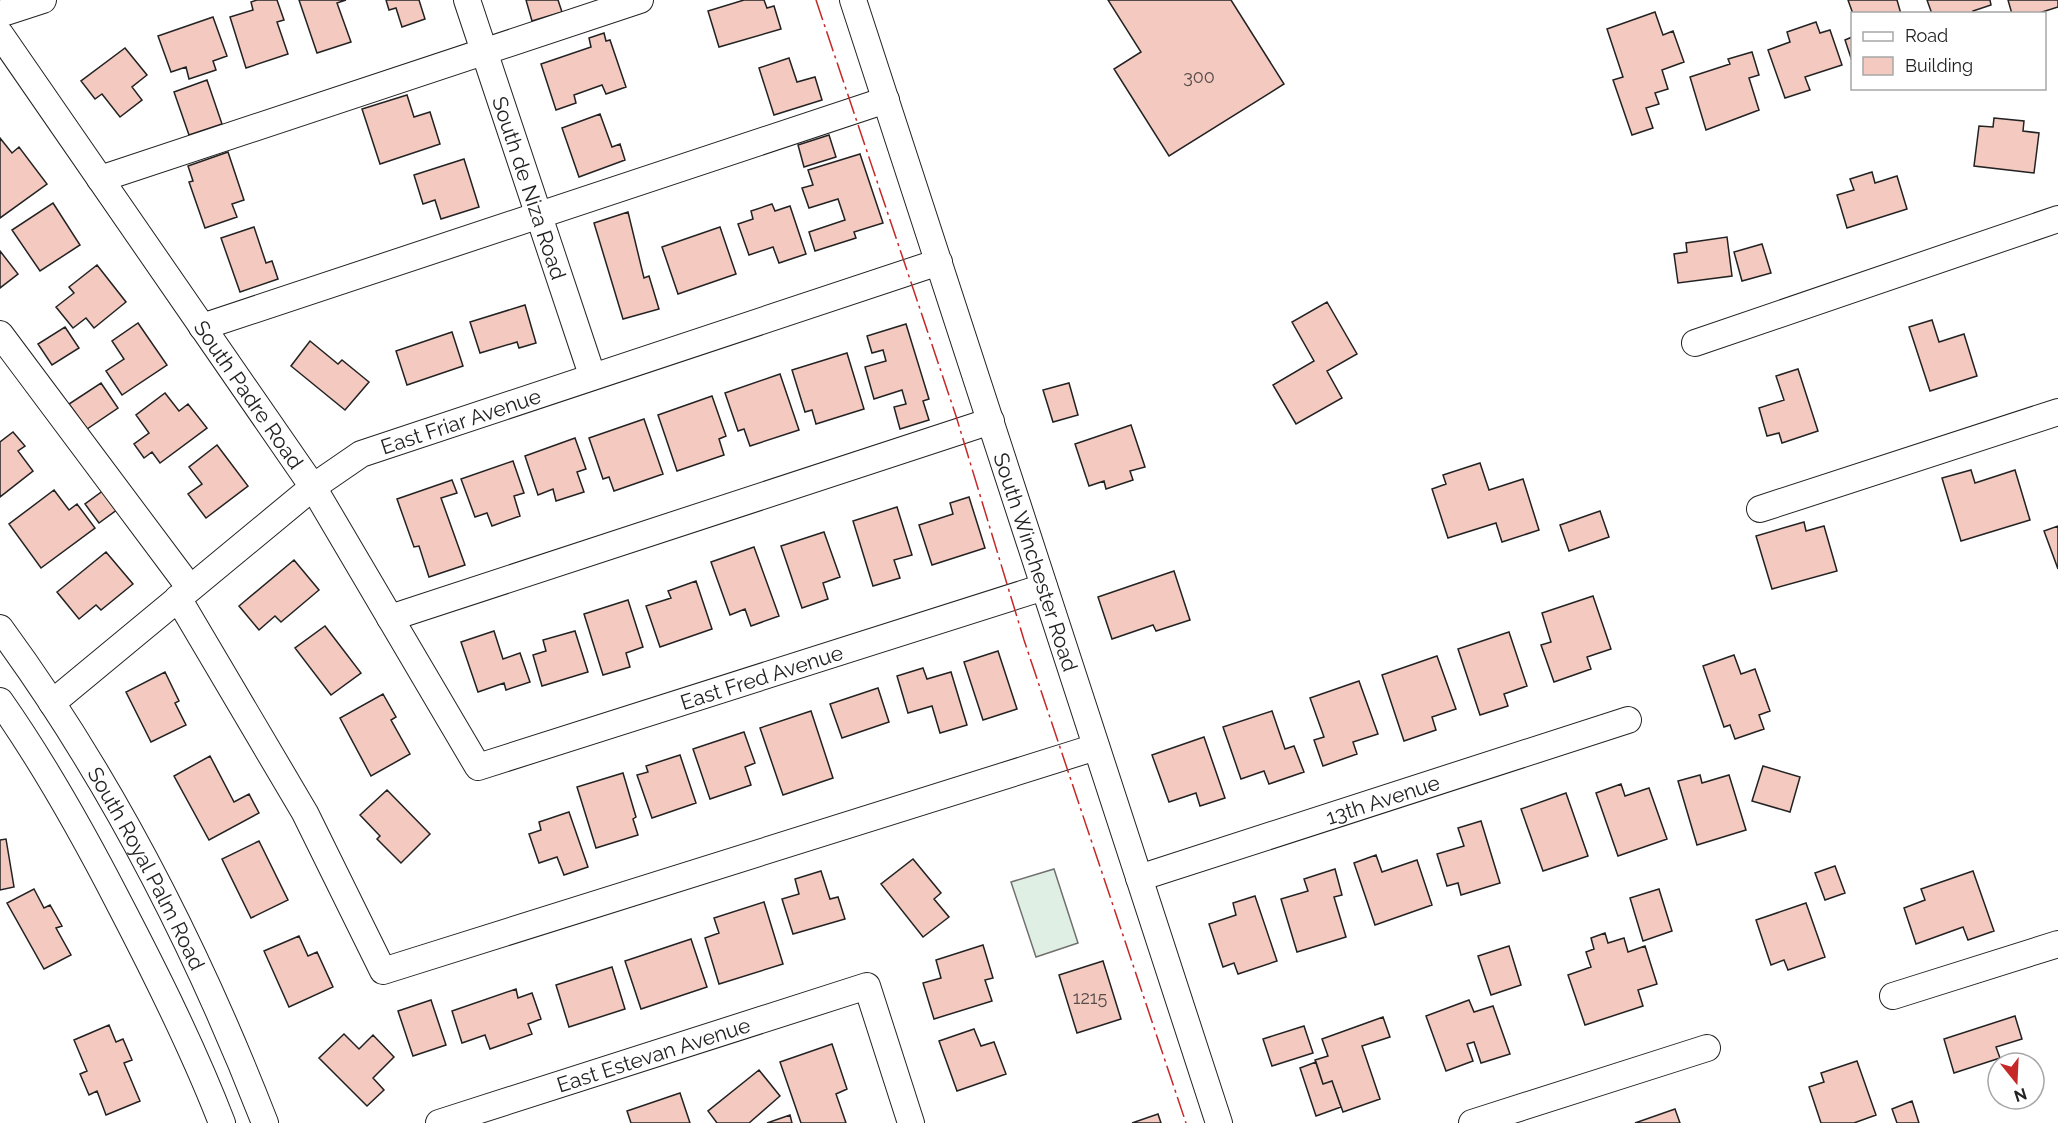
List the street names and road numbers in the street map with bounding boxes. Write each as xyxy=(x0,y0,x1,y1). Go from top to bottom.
street label: South de Niza Road xyxy=(487,93,572,283)
street label: South Padre Road xyxy=(189,315,309,473)
street label: East Friar Avenue xyxy=(377,383,544,459)
street label: South Winchester Road xyxy=(989,449,1083,674)
street label: East Fred Avenue xyxy=(677,639,846,714)
street label: South Royal Palm Road xyxy=(83,762,211,974)
street label: 13th Avenue xyxy=(1323,769,1443,829)
street label: East Estevan Avenue xyxy=(553,1012,753,1097)

